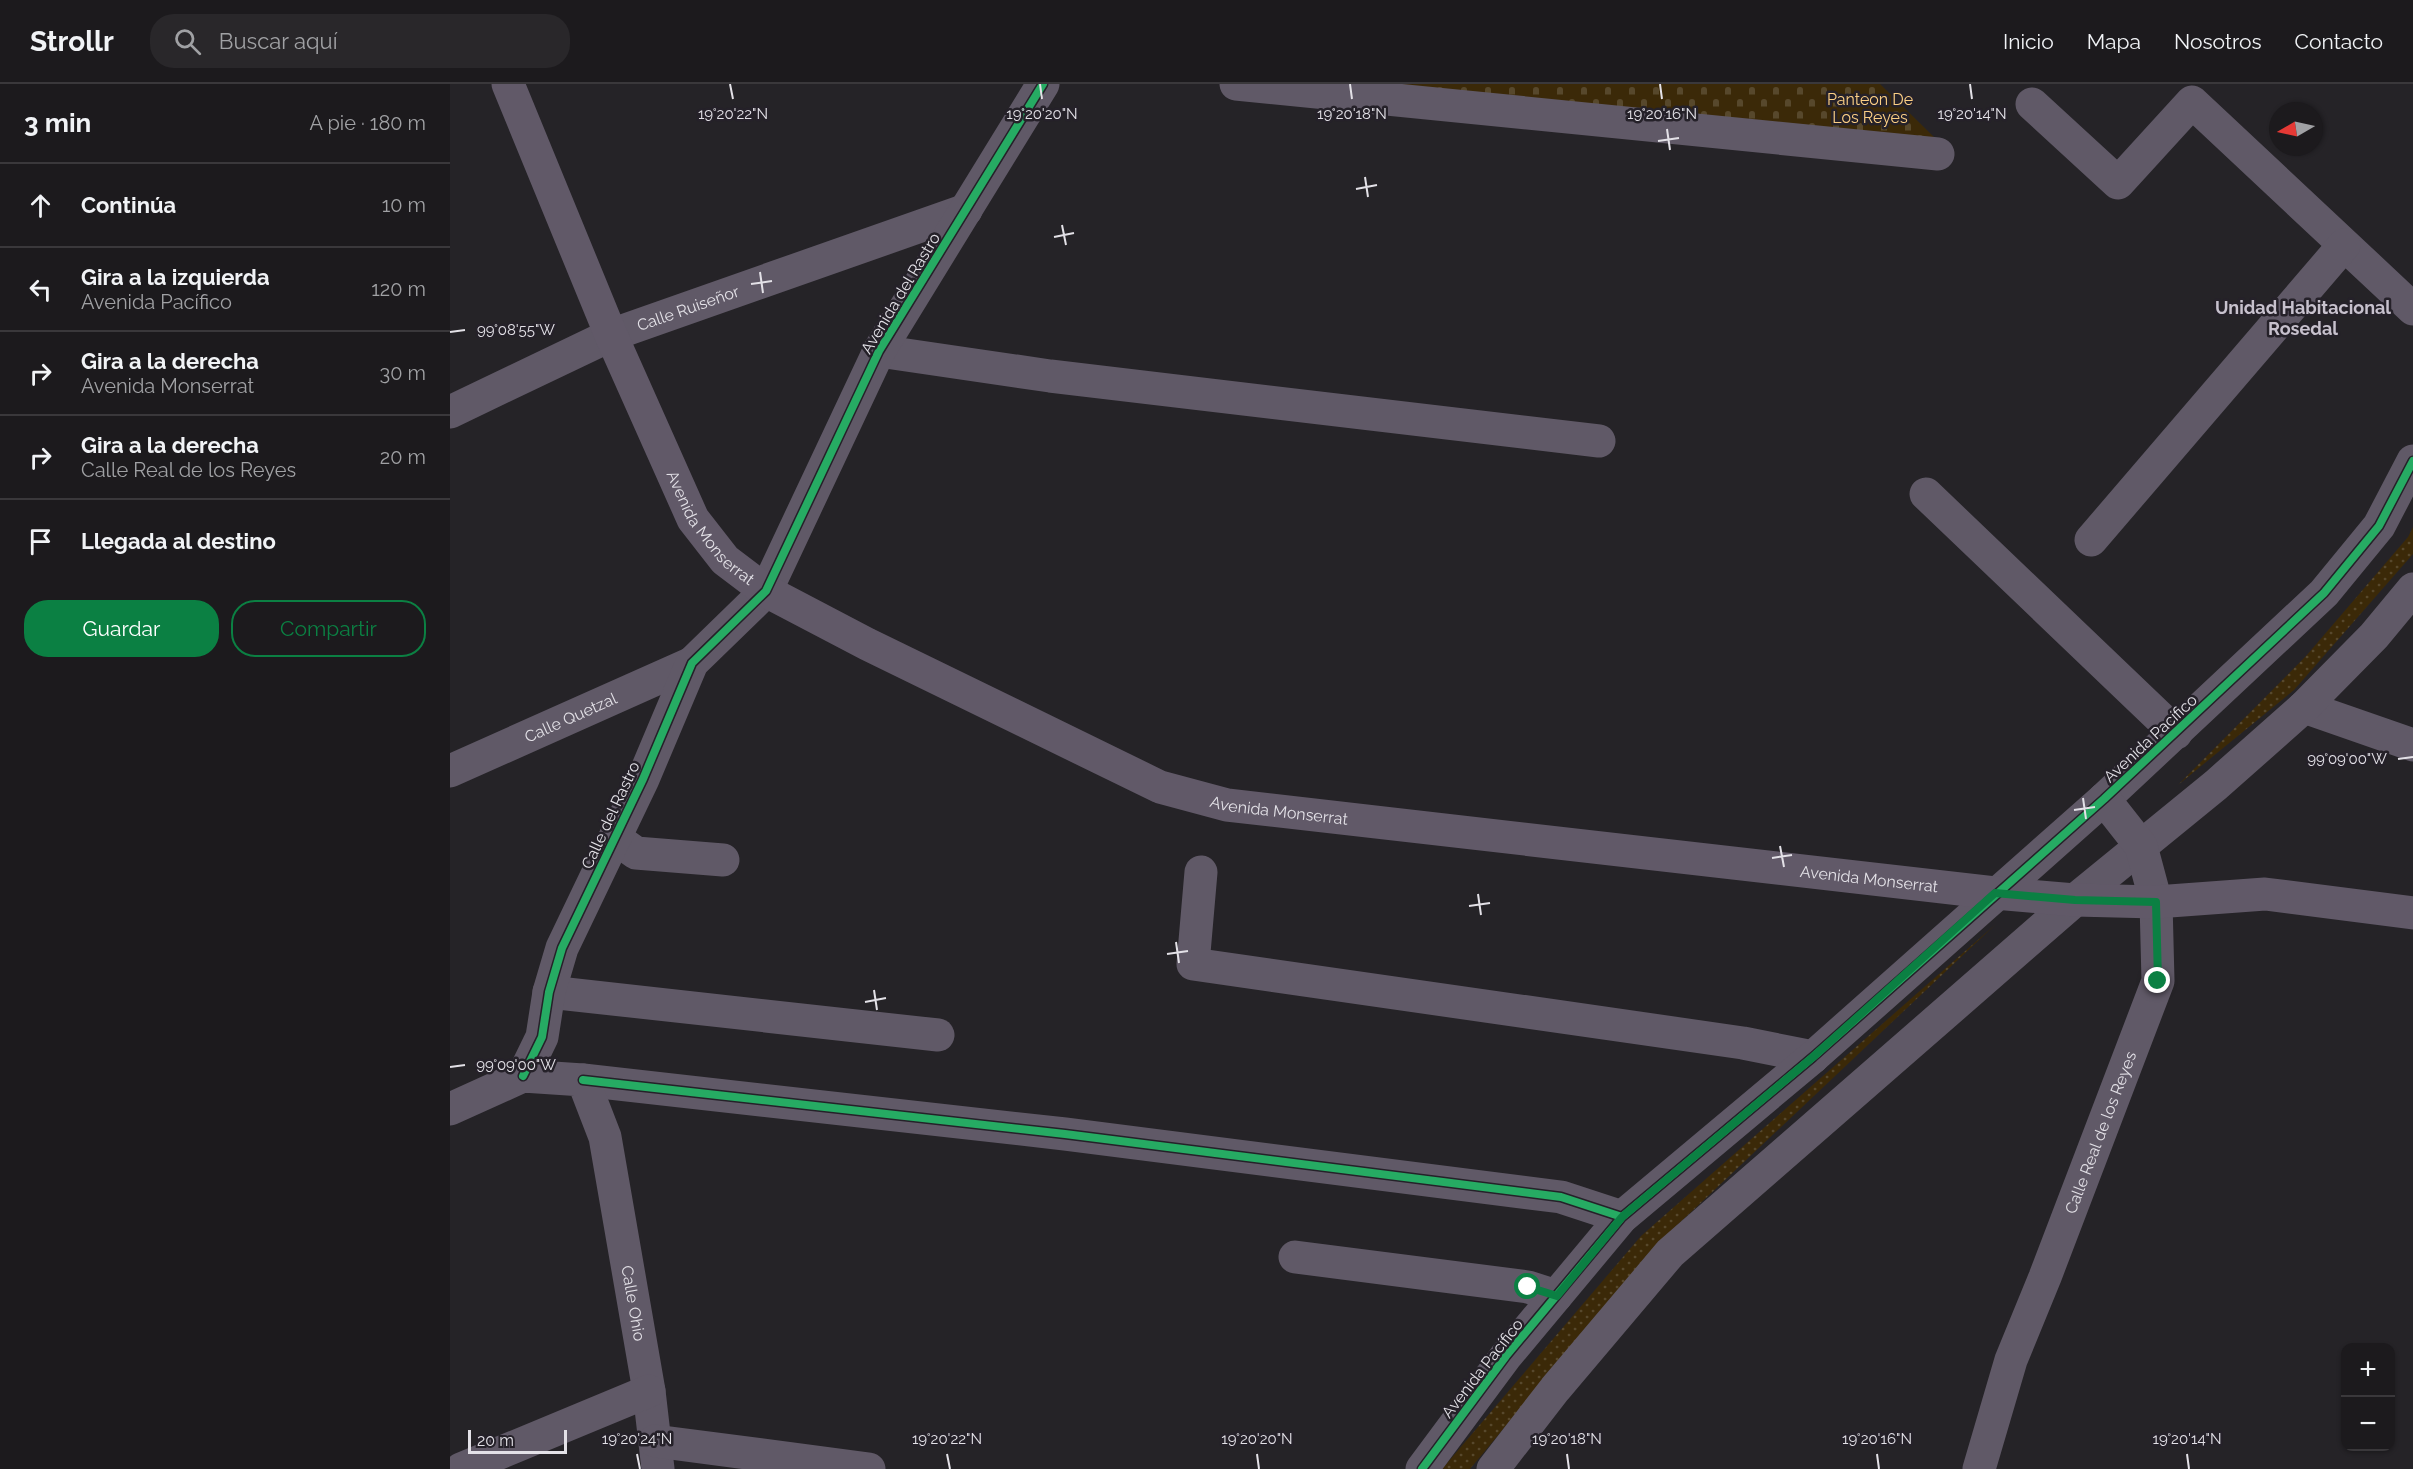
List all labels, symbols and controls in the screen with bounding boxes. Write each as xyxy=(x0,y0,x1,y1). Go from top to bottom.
search box xyxy=(150,14,570,68)
text: Strollr xyxy=(30,25,114,58)
icon: search xyxy=(171,25,204,58)
text: Buscar aquí xyxy=(219,28,337,54)
text: Inicio xyxy=(2003,29,2054,54)
text: Mapa xyxy=(2087,29,2141,54)
text: Nosotros xyxy=(2174,29,2262,54)
text: Contacto xyxy=(2295,29,2383,54)
park label: Panteon De Los Reyes xyxy=(1827,90,1913,127)
north arrow xyxy=(2269,102,2323,156)
text: 19°20'22"N xyxy=(698,105,768,123)
text: 19°20'20"N xyxy=(1006,105,1078,123)
text: 19°20'18"N xyxy=(1317,105,1387,123)
text: 19°20'16"N xyxy=(1627,105,1697,123)
text: 19°20'14"N xyxy=(1937,105,2007,123)
text: 3 min xyxy=(24,108,91,138)
text: A pie · 180 m xyxy=(309,111,426,135)
icon: ahead xyxy=(24,189,57,222)
text: Continúa xyxy=(81,192,176,218)
text: 10 m xyxy=(382,193,426,217)
street label: Avenida del Rastro xyxy=(857,229,944,357)
text: Gira a la izquierda xyxy=(81,264,270,290)
icon: left xyxy=(24,273,57,306)
text: 120 m xyxy=(371,277,426,301)
street label: Calle Ruiseñor xyxy=(634,282,742,335)
text: Avenida Pacífico xyxy=(81,290,232,314)
district label: Unidad Habitacional Rosedal xyxy=(2215,297,2391,339)
text: 99°08'55"W xyxy=(477,321,555,339)
text: Gira a la derecha xyxy=(81,348,259,374)
icon: right xyxy=(24,357,57,390)
text: 30 m xyxy=(380,361,426,385)
text: Avenida Monserrat xyxy=(81,374,254,398)
text: Gira a la derecha xyxy=(81,432,259,458)
icon: right xyxy=(24,441,57,474)
text: 20 m xyxy=(380,445,426,469)
text: Calle Real de los Reyes xyxy=(81,458,296,482)
street label: Avenida Monserrat xyxy=(663,468,759,589)
icon: arrive xyxy=(24,525,57,558)
text: Llegada al destino xyxy=(81,528,276,554)
button: Guardar xyxy=(24,600,219,657)
button: Compartir xyxy=(231,600,426,657)
street label: Calle Quetzal xyxy=(522,689,620,747)
street label: Avenida Pacífico xyxy=(2100,690,2201,786)
text: 99°09'00"W xyxy=(2307,750,2387,768)
street label: Calle del Rastro xyxy=(577,759,644,872)
street label: Avenida Monserrat xyxy=(1208,792,1350,829)
street label: Avenida Monserrat xyxy=(1799,862,1940,896)
route end xyxy=(2144,967,2170,993)
street label: Calle Real de los Reyes xyxy=(2061,1049,2140,1217)
text: 99°09'00"W xyxy=(476,1056,556,1074)
street label: Calle Ohio xyxy=(617,1264,649,1342)
route start xyxy=(1514,1273,1540,1299)
street label: Avenida Pacífico xyxy=(1438,1315,1527,1422)
map controls xyxy=(2341,1343,2395,1451)
button: + xyxy=(2341,1343,2395,1397)
button: − xyxy=(2341,1397,2395,1451)
scale bar xyxy=(468,1427,567,1454)
text: 19°20'24"N xyxy=(602,1430,672,1448)
text: 19°20'22"N xyxy=(912,1430,982,1448)
text: 19°20'20"N xyxy=(1221,1430,1293,1448)
text: 19°20'18"N xyxy=(1532,1430,1602,1448)
text: 19°20'16"N xyxy=(1842,1430,1912,1448)
text: 19°20'14"N xyxy=(2152,1430,2222,1448)
text: 20 m xyxy=(477,1431,514,1450)

